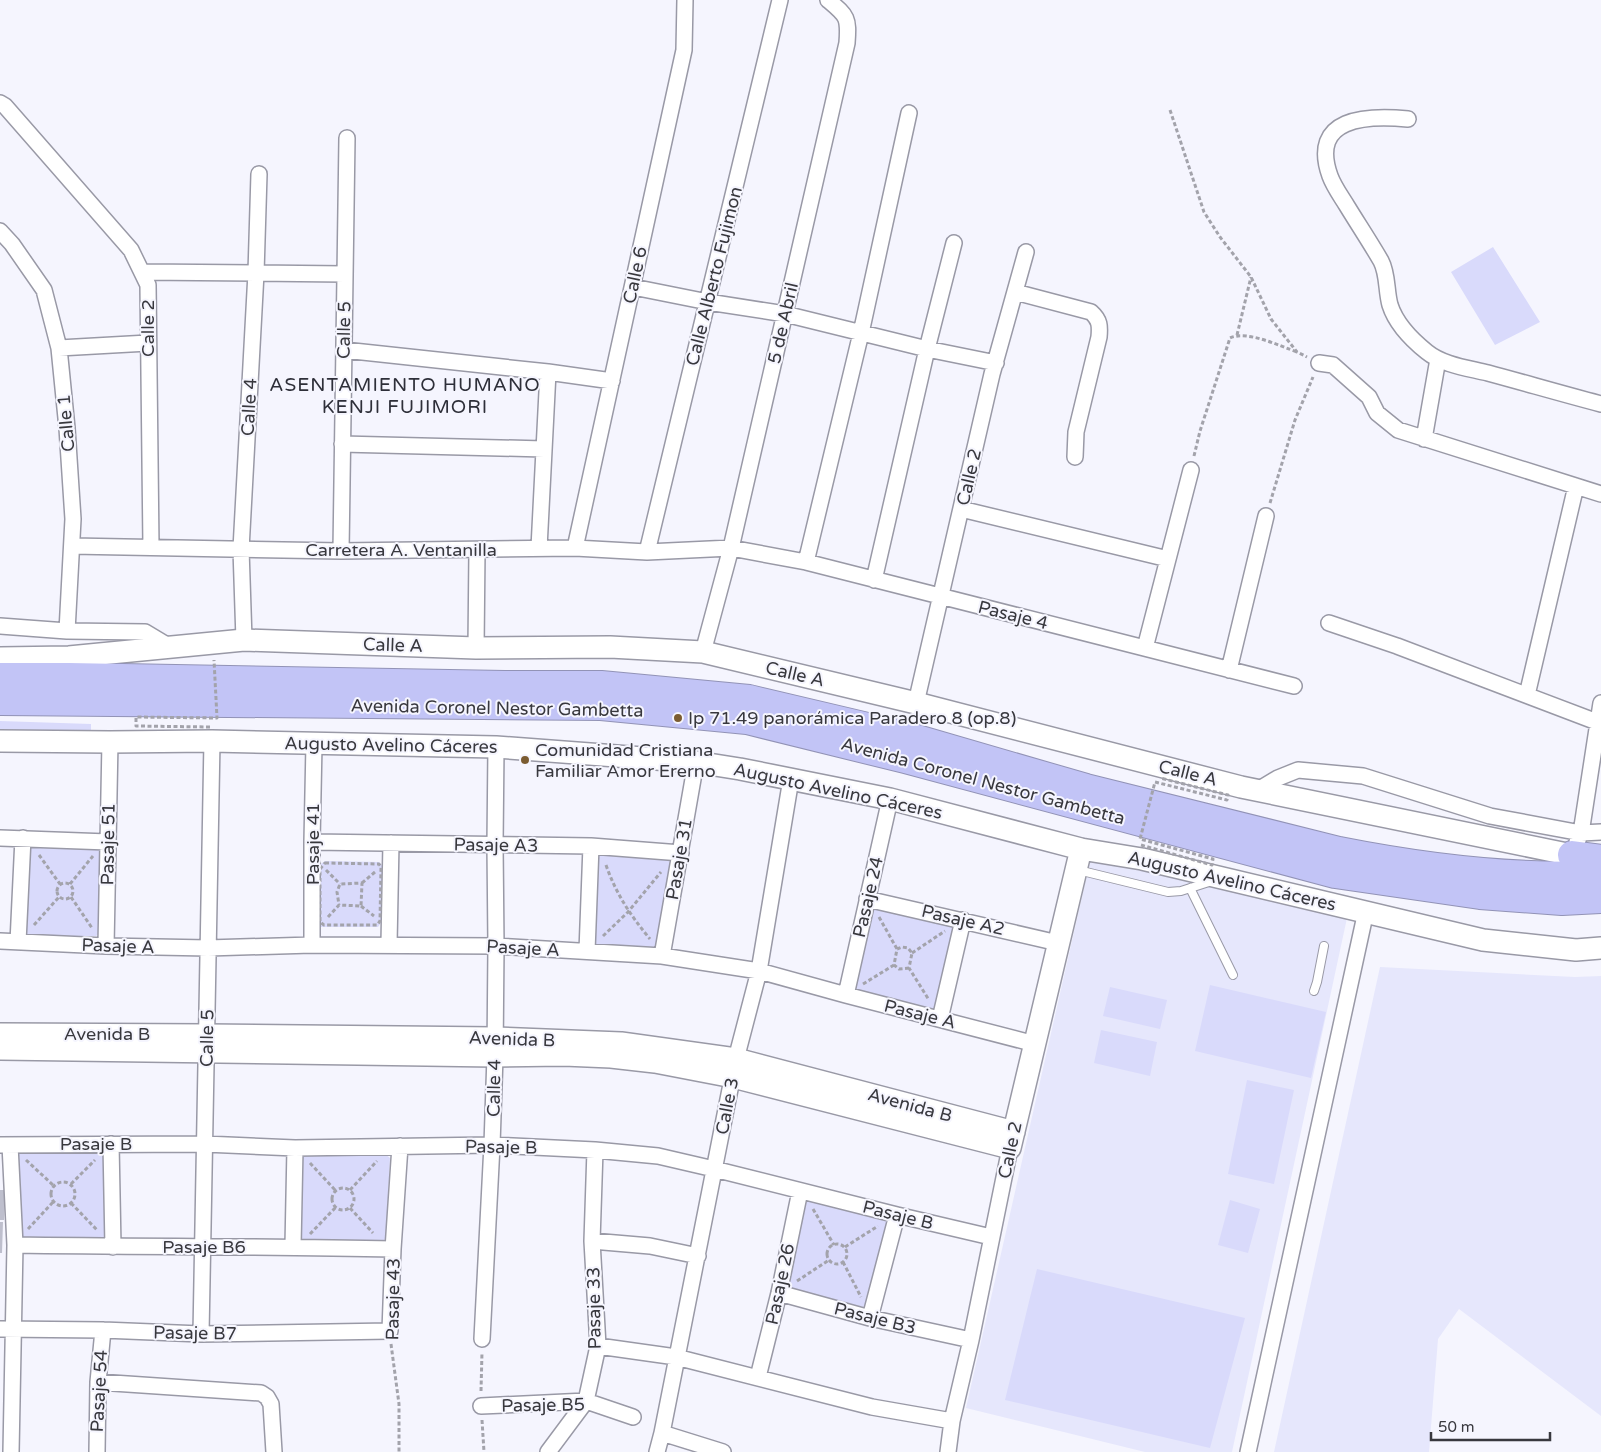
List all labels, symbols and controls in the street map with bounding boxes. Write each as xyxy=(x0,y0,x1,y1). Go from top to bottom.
street label: Calle Alberto Fujimon xyxy=(681,184,747,368)
street label: Calle 6 xyxy=(618,244,652,306)
street label: 5 de Abril xyxy=(763,280,803,366)
street label: Calle 2 xyxy=(137,299,159,357)
street label: Calle 5 xyxy=(332,301,356,359)
district label: ASENTAMIENTO HUMANO KENJI FUJIMORI xyxy=(269,374,541,418)
street label: Calle 4 xyxy=(237,378,261,436)
street label: Calle 1 xyxy=(53,393,79,453)
street label: Calle 2 xyxy=(952,446,986,508)
street label: Carretera A. Ventanilla xyxy=(305,539,497,561)
street label: Pasaje 4 xyxy=(976,596,1050,634)
street label: Calle A xyxy=(363,633,423,657)
street label: Calle A xyxy=(763,657,827,691)
street label: Avenida Coronel Nestor Gambetta xyxy=(350,694,644,722)
place label: Ip 71.49 panorámica Paradero 8 (op.8) xyxy=(688,707,1016,729)
marker: Ip 71.49 panorámica Paradero 8 (op.8) xyxy=(672,712,684,724)
street label: Augusto Avelino Cáceres xyxy=(284,732,498,758)
street label: Avenida Coronel Nestor Gambetta xyxy=(839,732,1127,830)
place label: Comunidad Cristiana Familiar Amor Ererno xyxy=(535,739,716,782)
marker: Comunidad Cristiana Familiar Amor Ererno xyxy=(519,754,531,766)
street label: Calle A xyxy=(1156,755,1220,791)
street label: Augusto Avelino Cáceres xyxy=(731,758,945,824)
street label: Pasaje 51 xyxy=(96,803,120,885)
street label: Pasaje 41 xyxy=(302,803,324,885)
street label: Pasaje 31 xyxy=(661,816,697,902)
street label: Pasaje A3 xyxy=(453,833,539,857)
street label: Augusto Avelino Cáceres xyxy=(1126,846,1338,916)
street label: Pasaje 24 xyxy=(848,854,888,940)
street label: Pasaje A2 xyxy=(919,900,1007,940)
street label: Pasaje A xyxy=(81,934,155,958)
street label: Pasaje A xyxy=(486,935,560,961)
street label: Pasaje A xyxy=(882,994,958,1034)
street label: Calle 5 xyxy=(195,1009,219,1067)
street label: Avenida B xyxy=(64,1023,150,1045)
street label: Avenida B xyxy=(468,1026,556,1052)
street label: Calle 4 xyxy=(482,1059,506,1117)
street label: Calle 3 xyxy=(711,1076,743,1136)
street label: Avenida B xyxy=(865,1083,955,1127)
street label: Calle 2 xyxy=(993,1119,1027,1181)
street label: Pasaje B xyxy=(60,1133,132,1155)
street label: Pasaje B xyxy=(465,1135,537,1159)
street label: Pasaje B xyxy=(860,1196,936,1234)
street label: Pasaje B6 xyxy=(162,1236,246,1258)
street label: Pasaje 26 xyxy=(761,1241,799,1327)
street label: Pasaje 43 xyxy=(381,1258,405,1340)
street label: Pasaje 33 xyxy=(582,1267,606,1349)
street label: Pasaje B3 xyxy=(832,1297,918,1339)
street label: Pasaje B7 xyxy=(153,1321,237,1345)
street label: Pasaje 54 xyxy=(86,1349,112,1433)
street label: Pasaje B5 xyxy=(501,1393,585,1417)
scale bar xyxy=(1431,1410,1550,1442)
text: 50 m xyxy=(1438,1418,1475,1436)

